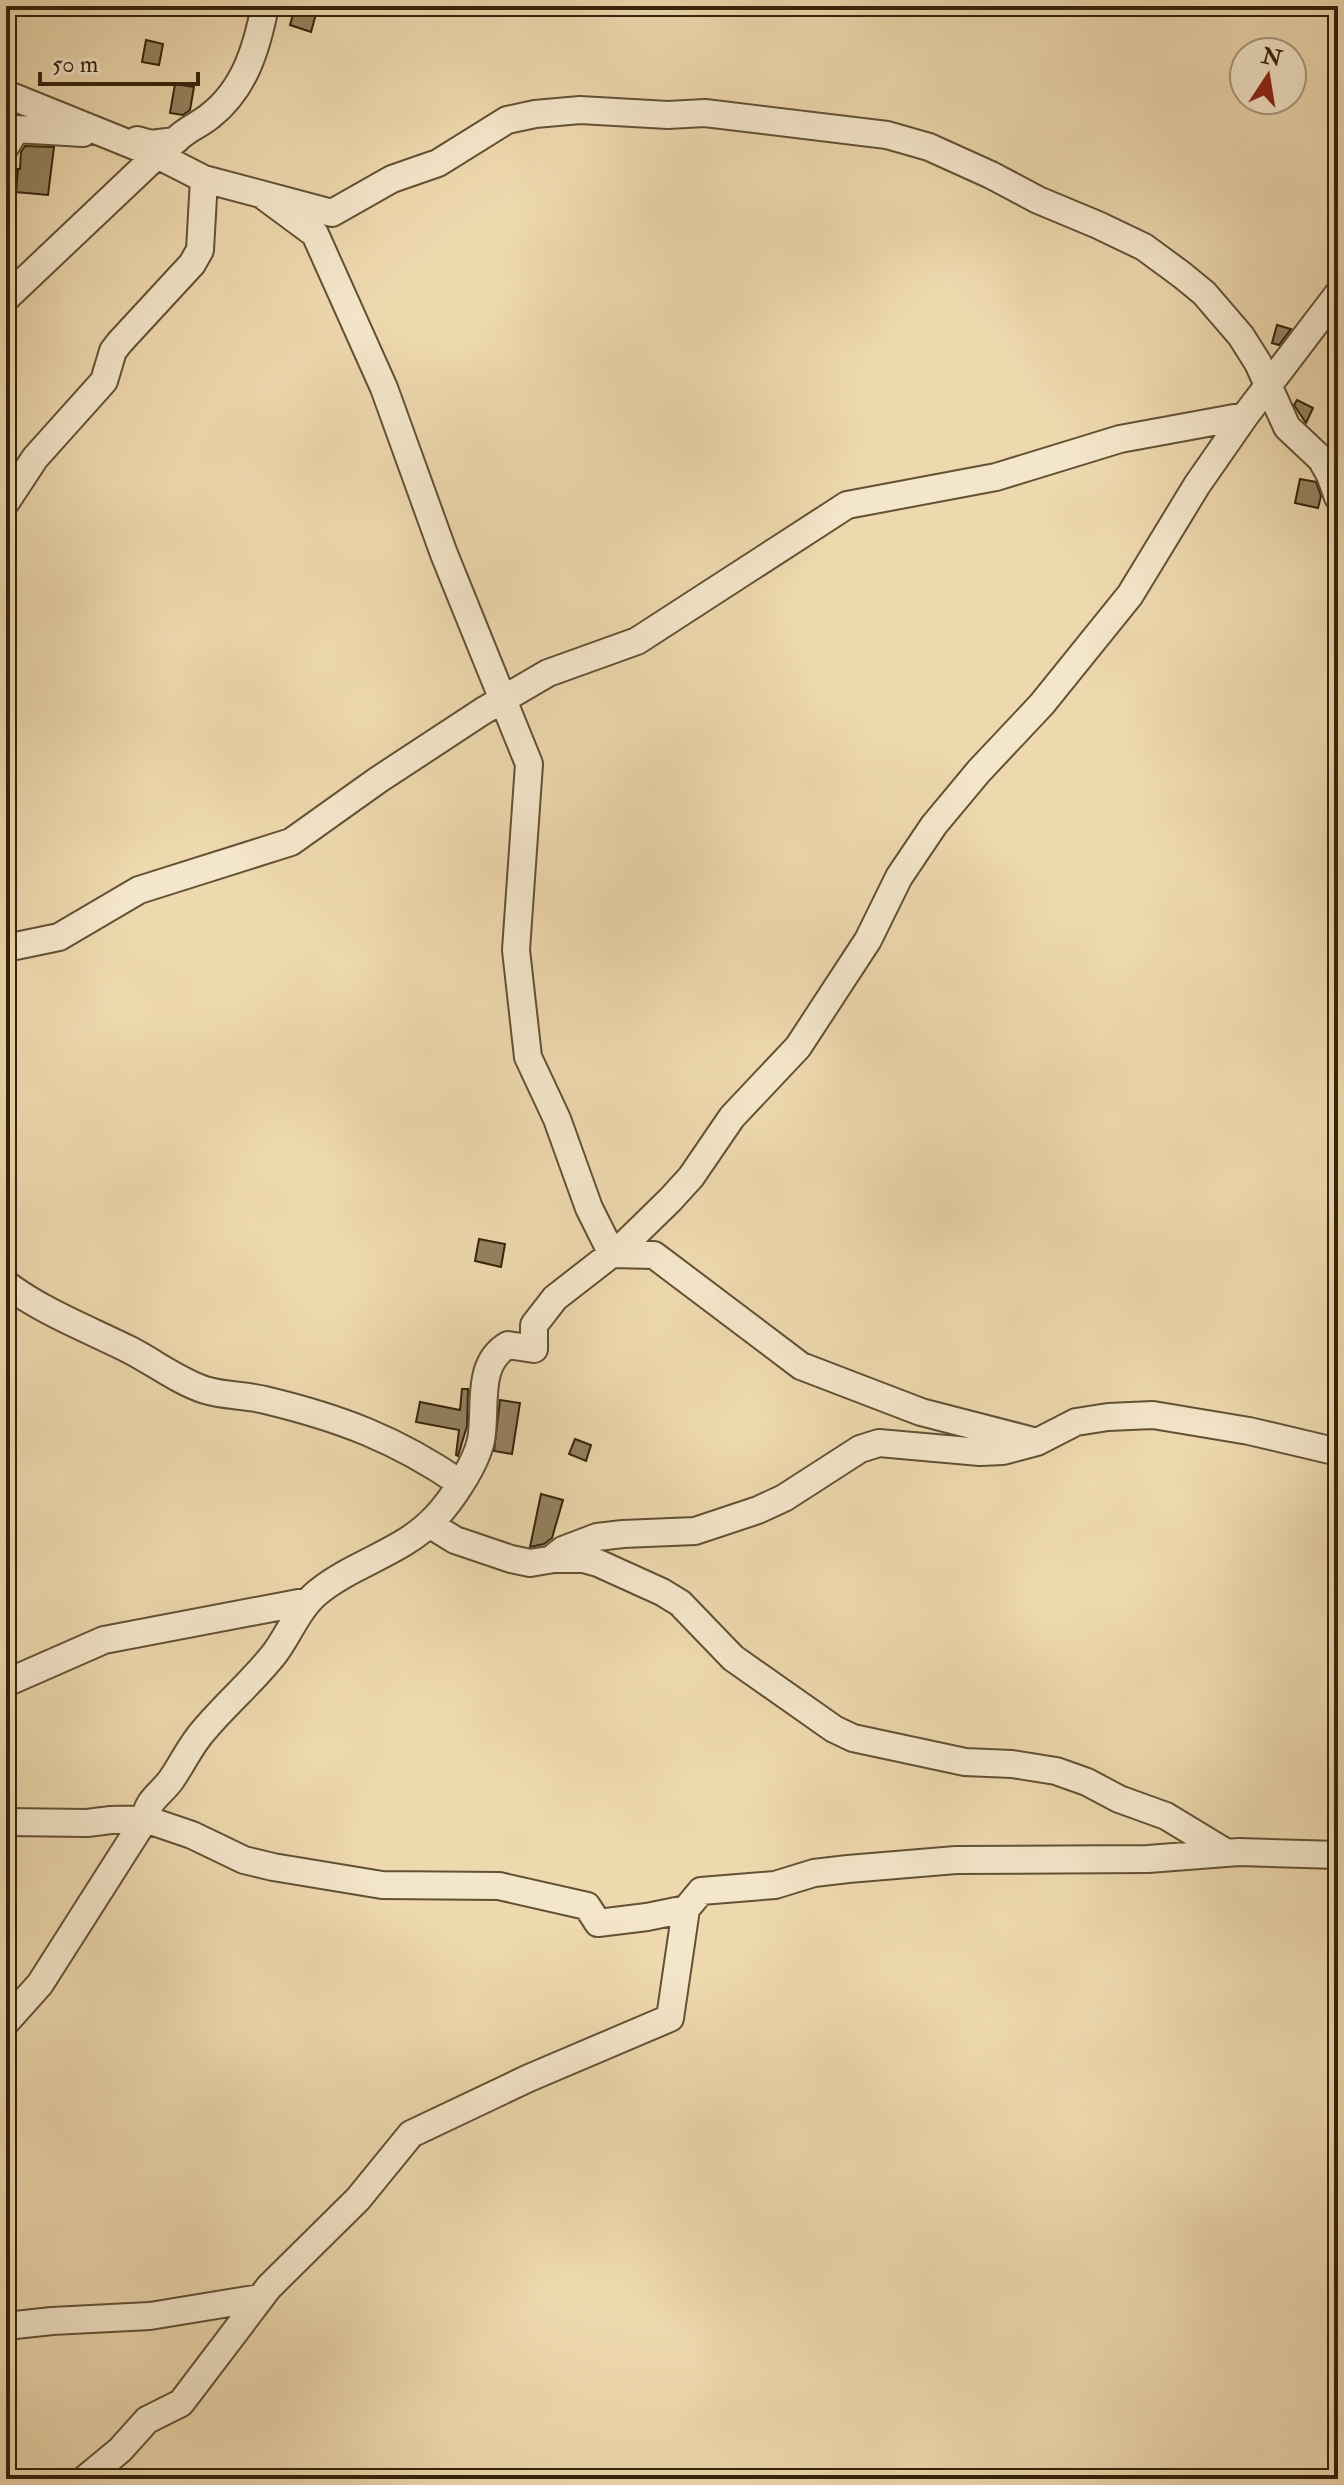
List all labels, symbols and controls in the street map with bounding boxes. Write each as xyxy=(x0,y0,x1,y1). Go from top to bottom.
scale bar xyxy=(40,36,198,86)
north arrow xyxy=(1228,36,1308,116)
text: N xyxy=(1258,41,1285,73)
text: 50 m xyxy=(52,49,99,80)

